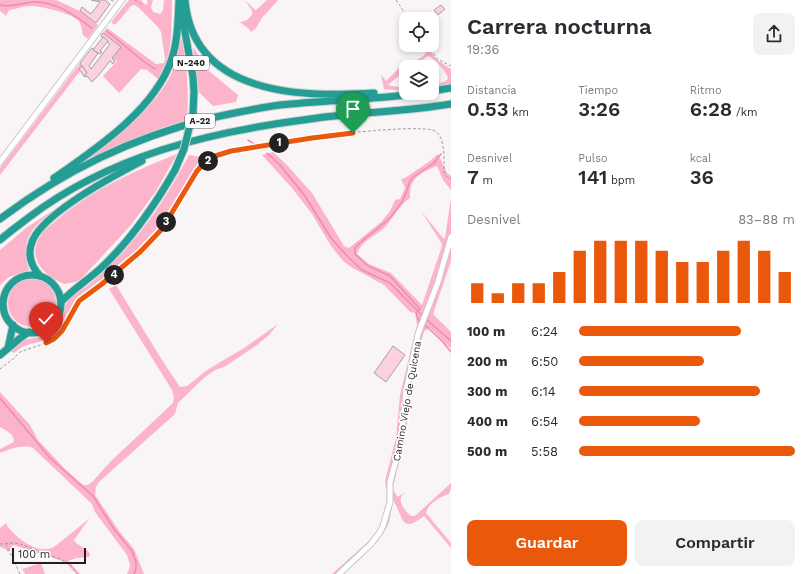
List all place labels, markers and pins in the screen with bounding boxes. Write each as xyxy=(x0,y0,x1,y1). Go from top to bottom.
pin xyxy=(336,92,370,133)
pin: 1 xyxy=(269,133,289,153)
pin: 2 xyxy=(198,151,218,171)
pin: 3 xyxy=(156,212,176,232)
pin: 4 xyxy=(104,265,124,285)
pin xyxy=(29,302,63,343)

